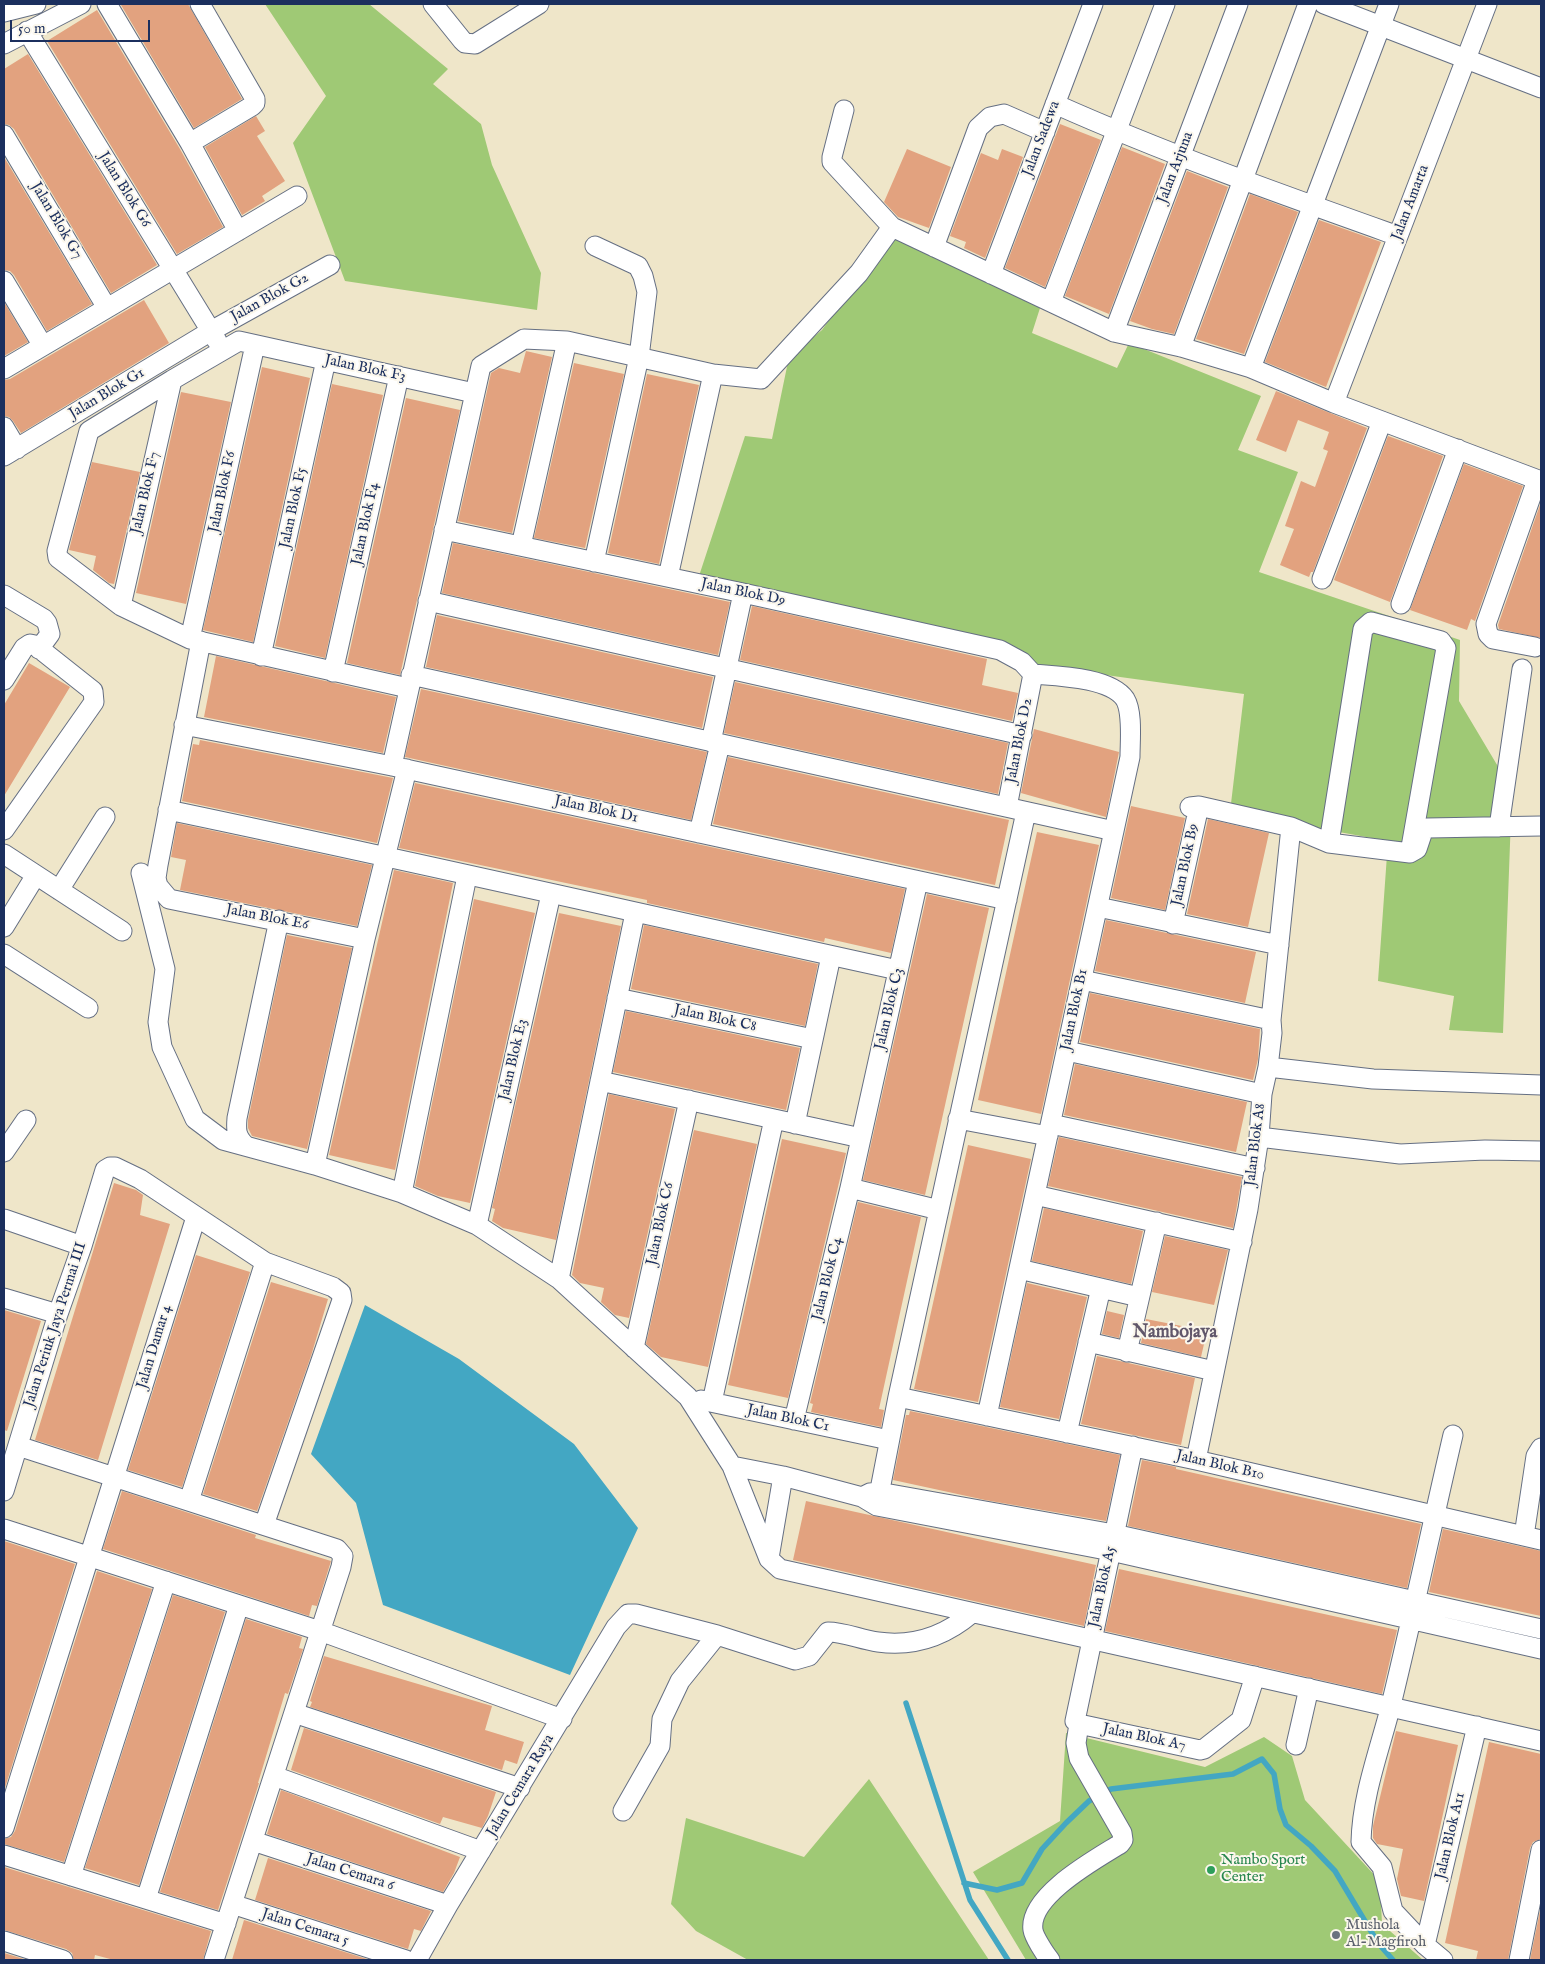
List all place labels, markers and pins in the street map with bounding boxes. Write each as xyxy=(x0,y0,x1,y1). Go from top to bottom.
place label: Nambo Sport Center xyxy=(1221,1852,1305,1887)
marker: Nambo Sport Center xyxy=(1205,1864,1217,1876)
place label: Mushola Al-Magfiroh xyxy=(1346,1917,1426,1952)
marker: Mushola Al-Magfiroh xyxy=(1330,1929,1342,1941)

